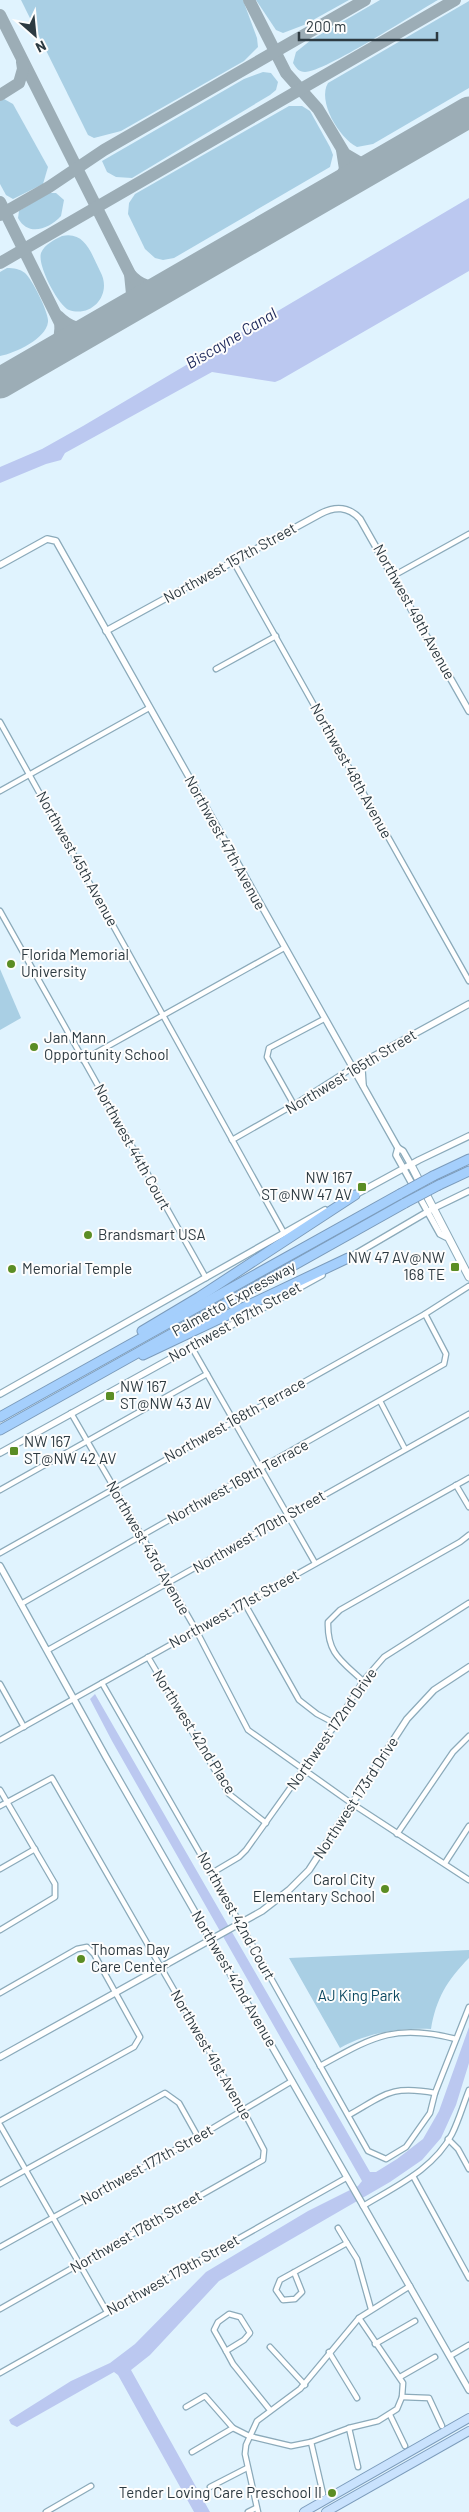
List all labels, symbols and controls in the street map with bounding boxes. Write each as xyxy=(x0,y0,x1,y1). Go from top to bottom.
north arrow xyxy=(10,10,60,60)
scale bar xyxy=(299,10,436,42)
text: 200 m xyxy=(306,17,346,35)
text: N xyxy=(33,37,49,57)
water label: Biscayne Canal xyxy=(182,303,280,372)
street label: Northwest 157th Street xyxy=(160,518,299,606)
street label: Northwest 49th Avenue xyxy=(370,541,460,682)
street label: Northwest 48th Avenue xyxy=(307,700,397,841)
street label: Northwest 47th Avenue xyxy=(181,772,270,913)
street label: Northwest 45th Avenue xyxy=(33,788,123,929)
place label: Florida Memorial University xyxy=(21,945,129,980)
marker: Florida Memorial University xyxy=(5,958,17,970)
street label: Northwest 165th Street xyxy=(282,1025,419,1117)
place label: Jan Mann Opportunity School xyxy=(44,1028,169,1063)
marker: Jan Mann Opportunity School xyxy=(28,1041,40,1053)
street label: Northwest 44th Court xyxy=(91,1080,175,1213)
place label: NW 167 ST@NW 47 AV xyxy=(261,1168,352,1203)
marker: NW 167 ST@NW 47 AV xyxy=(356,1181,368,1193)
place label: Brandsmart USA xyxy=(98,1225,206,1243)
marker: Brandsmart USA xyxy=(82,1229,94,1241)
place label: NW 47 AV@NW 168 TE xyxy=(348,1248,445,1283)
street label: Palmetto Expressway xyxy=(169,1257,299,1340)
place label: Memorial Temple xyxy=(22,1259,132,1277)
marker: NW 47 AV@NW 168 TE xyxy=(449,1261,461,1273)
marker: Memorial Temple xyxy=(6,1263,18,1275)
street label: Northwest 167th Street xyxy=(165,1277,304,1365)
street label: Northwest 168th Terrace xyxy=(161,1373,308,1465)
place label: NW 167 ST@NW 43 AV xyxy=(120,1377,212,1412)
marker: NW 167 ST@NW 43 AV xyxy=(104,1390,116,1402)
place label: NW 167 ST@NW 42 AV xyxy=(24,1432,116,1467)
street label: Northwest 169th Terrace xyxy=(164,1435,311,1527)
marker: NW 167 ST@NW 42 AV xyxy=(8,1445,20,1457)
street label: Northwest 43rd Avenue xyxy=(103,1477,195,1618)
street label: Northwest 170th Street xyxy=(189,1486,328,1576)
street label: Northwest 171st Street xyxy=(165,1565,302,1651)
street label: Northwest 172nd Drive xyxy=(282,1664,380,1793)
street label: Northwest 42nd Place xyxy=(149,1666,240,1797)
street label: Northwest 173rd Drive xyxy=(309,1733,401,1862)
street label: Northwest 42nd Court xyxy=(194,1848,280,1983)
place label: Carol City Elementary School xyxy=(253,1870,375,1905)
marker: Carol City Elementary School xyxy=(379,1883,391,1895)
street label: Northwest 42nd Avenue xyxy=(188,1907,281,2050)
place label: Thomas Day Care Center xyxy=(91,1940,170,1975)
marker: Thomas Day Care Center xyxy=(75,1953,87,1965)
street label: Northwest 41st Avenue xyxy=(167,1986,256,2123)
park label: AJ King Park xyxy=(318,1986,401,2004)
street label: Northwest 177th Street xyxy=(77,2120,216,2208)
street label: Northwest 178th Street xyxy=(66,2186,205,2276)
street label: Northwest 179th Street xyxy=(103,2230,242,2318)
place label: Tender Loving Care Preschool II xyxy=(119,2483,322,2501)
marker: Tender Loving Care Preschool II xyxy=(326,2487,338,2499)

